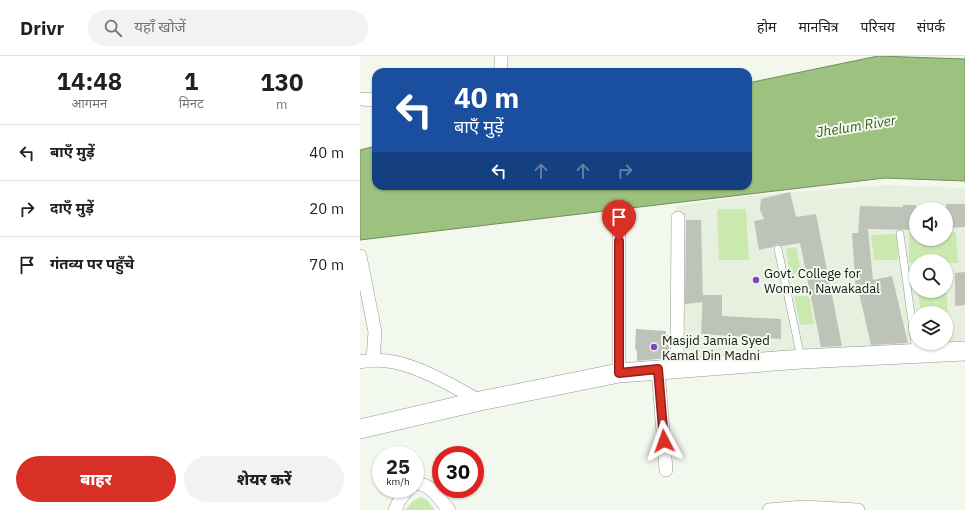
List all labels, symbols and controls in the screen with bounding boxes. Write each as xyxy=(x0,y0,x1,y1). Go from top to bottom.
search box xyxy=(88,10,368,46)
text: Drivr xyxy=(20,16,64,40)
icon: search xyxy=(102,17,124,39)
text: यहाँ खोजें xyxy=(134,17,186,36)
text: होम xyxy=(757,18,776,36)
text: मानचित्र xyxy=(798,18,839,36)
text: परिचय xyxy=(861,18,895,36)
text: संपर्क xyxy=(917,18,945,36)
text: 14:48 xyxy=(57,65,122,97)
text: 1 xyxy=(184,65,198,97)
text: 130 xyxy=(260,66,303,98)
text: 40 m xyxy=(454,79,519,116)
icon: left xyxy=(388,84,440,136)
text: आगमन xyxy=(72,95,107,112)
text: मिनट xyxy=(179,95,204,112)
text: m xyxy=(276,96,287,113)
water label: Jhelum River xyxy=(815,111,898,141)
text: बाएँ मुड़ें xyxy=(454,115,504,138)
icon: left xyxy=(16,142,38,164)
text: बाएँ मुड़ें xyxy=(50,142,95,161)
text: 40 m xyxy=(309,143,344,162)
icon: left xyxy=(488,160,510,182)
icon: ahead xyxy=(530,160,552,182)
icon: ahead xyxy=(572,160,594,182)
icon: right xyxy=(614,160,636,182)
icon: right xyxy=(16,198,38,220)
text: दाएँ मुड़ें xyxy=(50,198,94,217)
text: 20 m xyxy=(309,199,344,218)
pin xyxy=(602,200,636,241)
map controls xyxy=(909,202,953,350)
button: sound xyxy=(909,202,953,246)
icon: arrive xyxy=(608,206,630,228)
icon: arrive xyxy=(16,254,38,276)
text: गंतव्य पर पहुँचे xyxy=(50,254,134,273)
button: search xyxy=(909,254,953,298)
text: 70 m xyxy=(309,255,344,274)
place label: Govt. College for Women, Nawakadal xyxy=(764,265,880,297)
marker: Govt. College for Women, Nawakadal xyxy=(751,275,761,285)
button: layers xyxy=(909,306,953,350)
place label: Masjid Jamia Syed Kamal Din Madni xyxy=(662,332,770,364)
marker: Masjid Jamia Syed Kamal Din Madni xyxy=(649,342,659,352)
position arrow xyxy=(643,420,685,462)
speed limit sign: 30 xyxy=(432,446,484,498)
text: 25 xyxy=(386,453,410,480)
button: बाहर xyxy=(16,456,176,502)
button: शेयर करें xyxy=(184,456,344,502)
text: km/h xyxy=(386,475,410,488)

